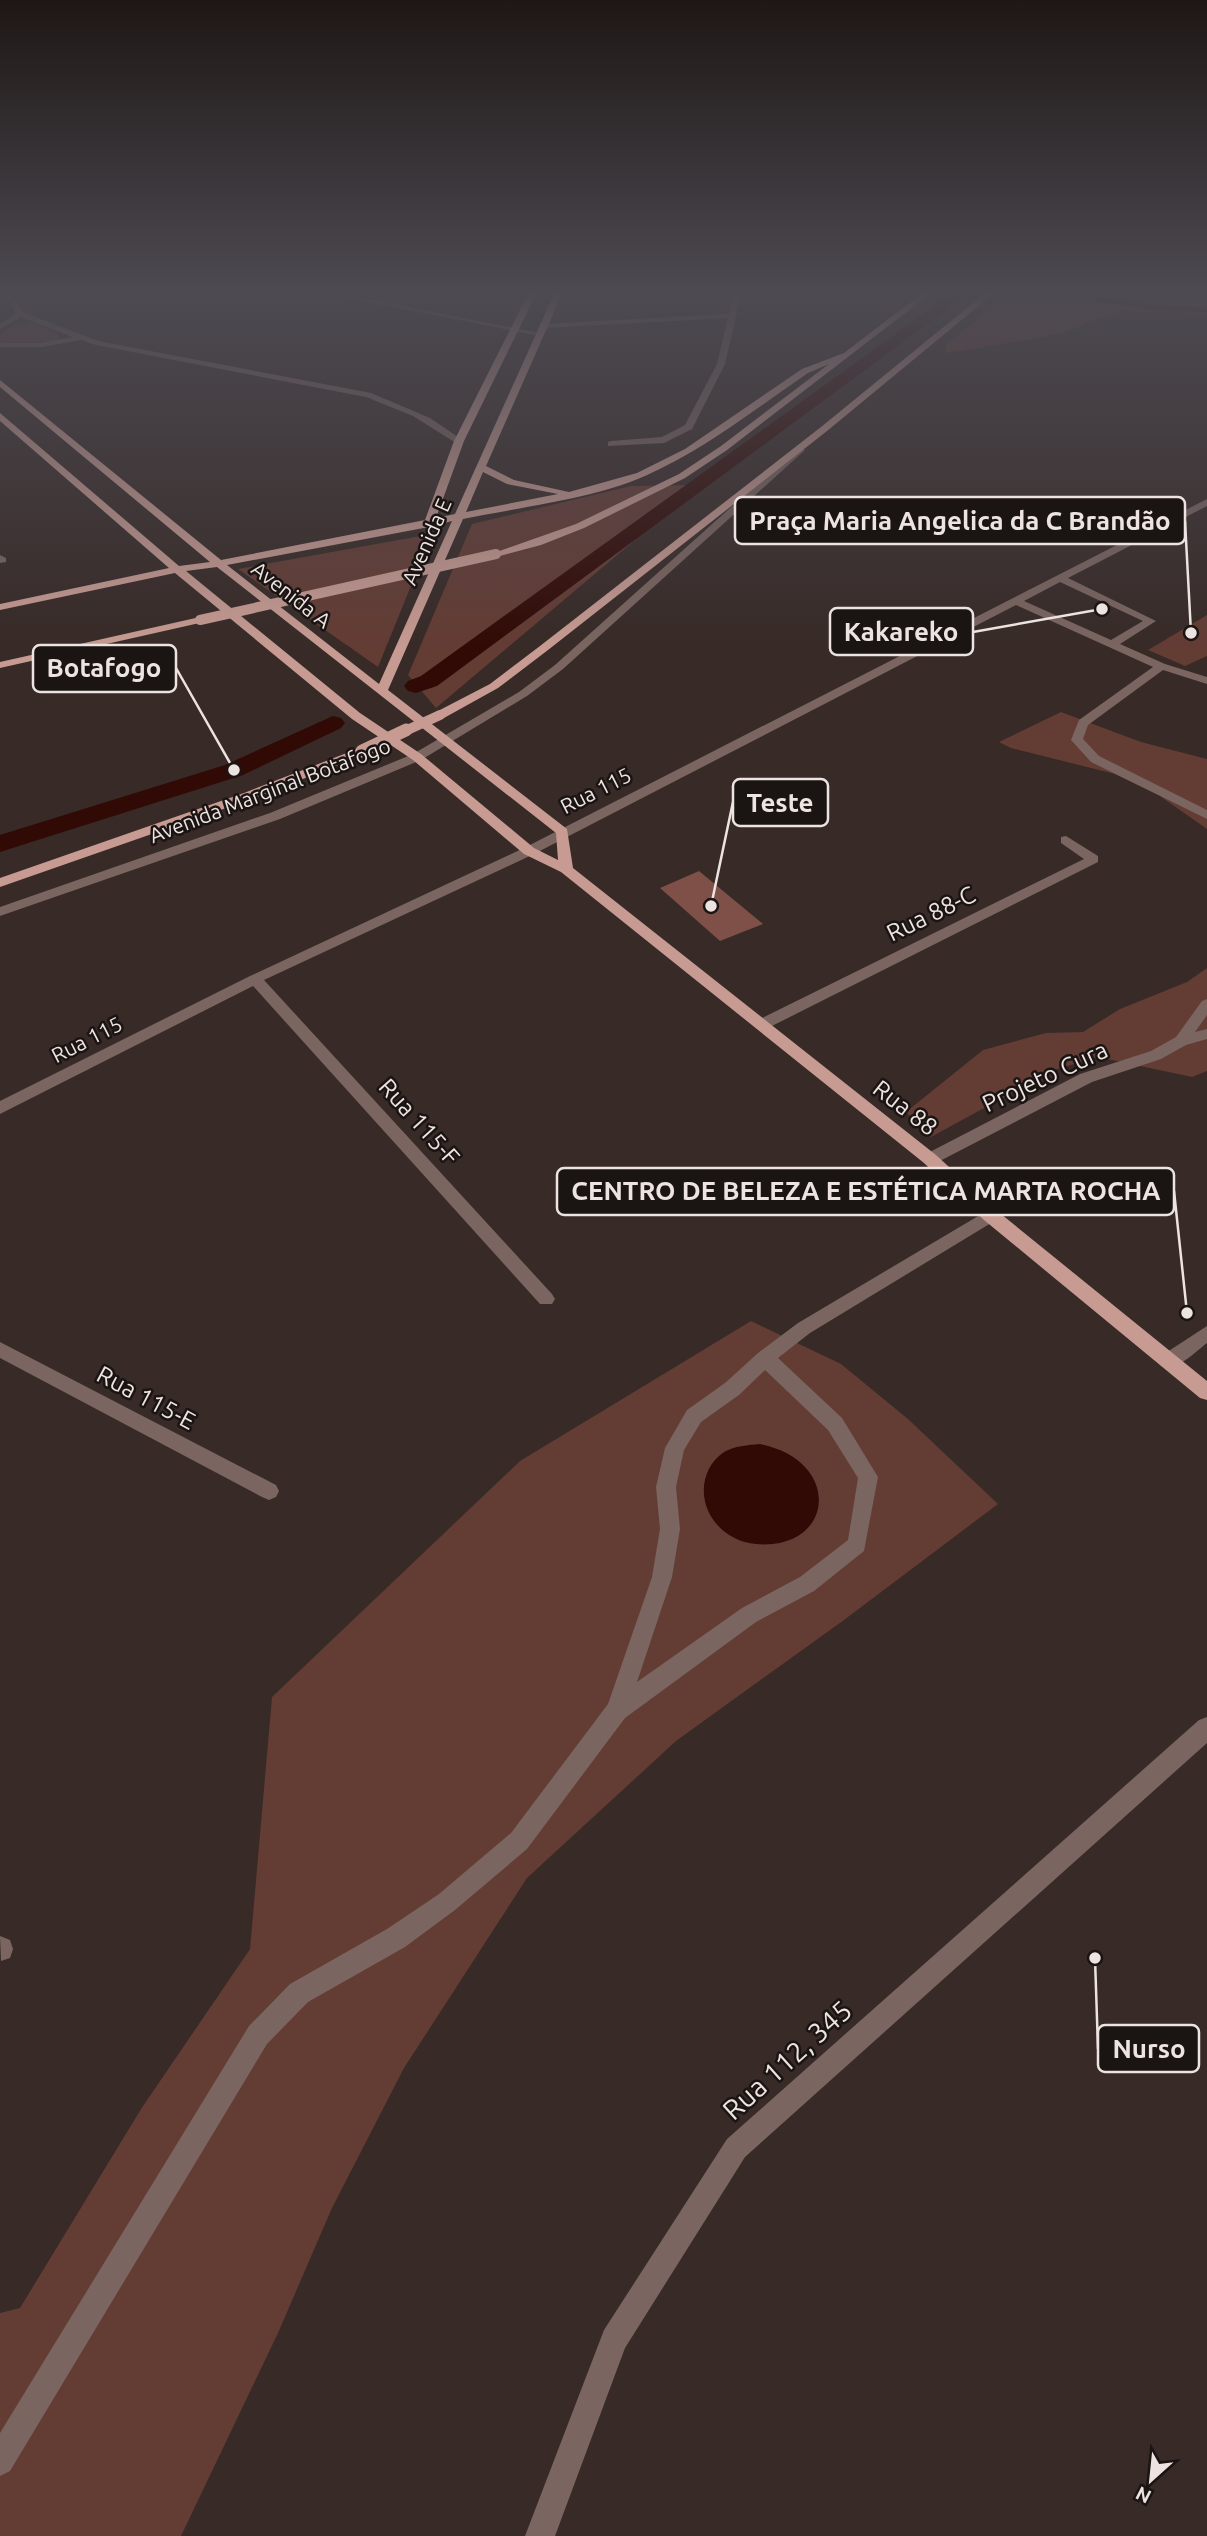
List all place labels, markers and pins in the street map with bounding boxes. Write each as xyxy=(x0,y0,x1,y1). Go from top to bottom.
callout: Praça Maria Angelica da C Brandão xyxy=(735,497,1185,544)
callout: Kakareko xyxy=(830,608,973,655)
callout: Botafogo xyxy=(33,645,176,692)
callout: Teste xyxy=(733,779,828,826)
callout: CENTRO DE BELEZA E ESTÉTICA MARTA ROCHA xyxy=(557,1168,1174,1215)
callout: Nurso xyxy=(1098,2025,1199,2072)

